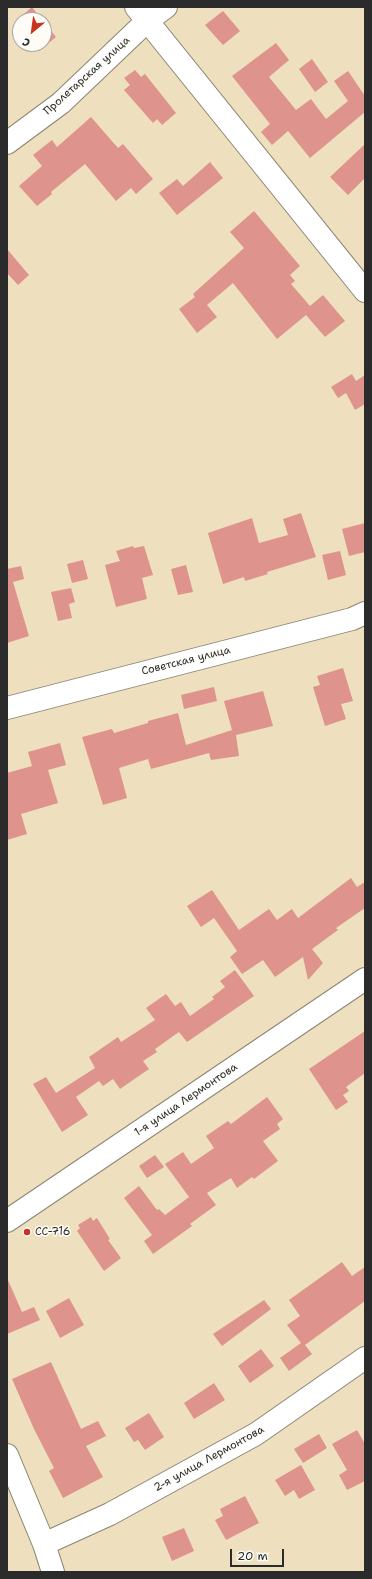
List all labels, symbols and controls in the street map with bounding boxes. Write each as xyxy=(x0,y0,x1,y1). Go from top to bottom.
north arrow xyxy=(12,12,52,52)
text: С xyxy=(20,34,33,50)
street label: Пролетарская улица xyxy=(41,34,133,118)
street label: Советская улица xyxy=(140,644,232,678)
street label: 1-я улица Лермонтова xyxy=(132,1061,240,1139)
place label: СС-716 xyxy=(35,1225,70,1239)
marker: СС-716 xyxy=(22,1227,32,1237)
street label: 2-я улица Лермонтова xyxy=(152,1423,266,1495)
scale bar xyxy=(232,1541,286,1567)
text: 20 m xyxy=(237,1548,268,1564)

